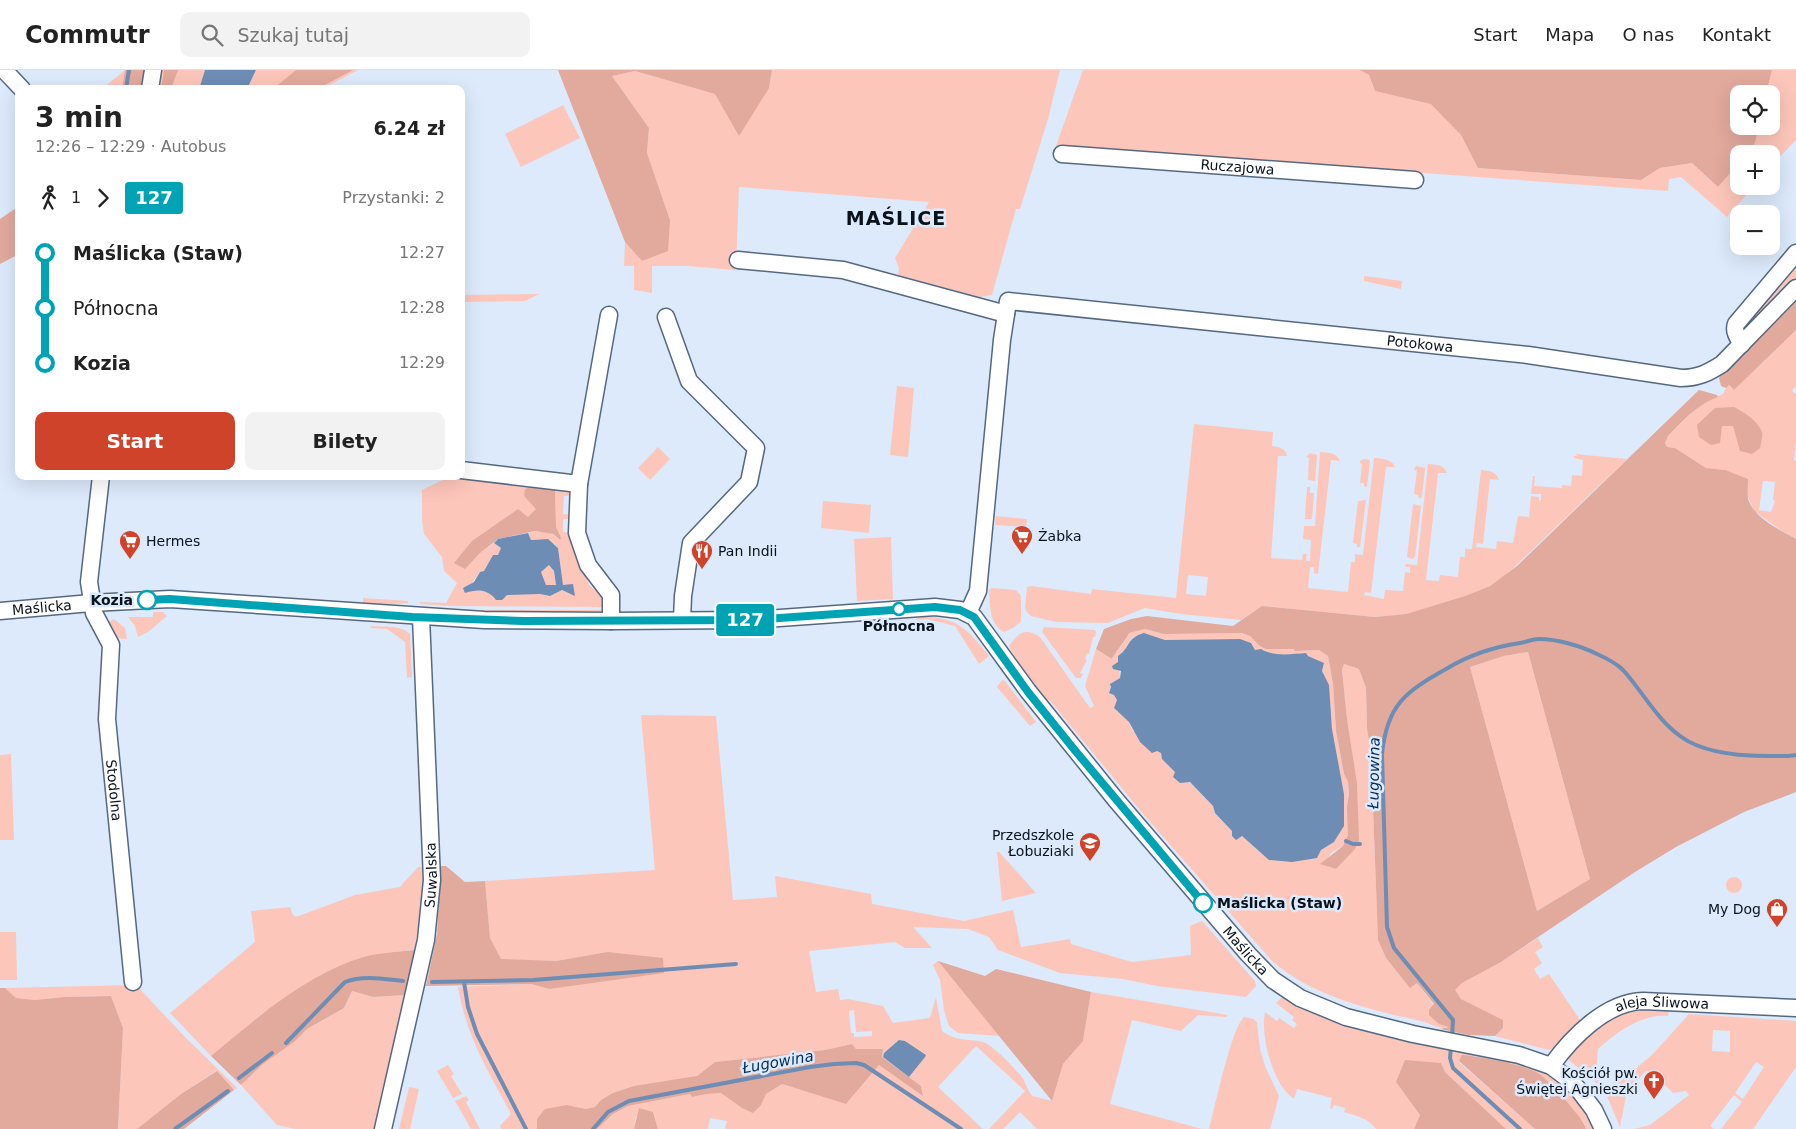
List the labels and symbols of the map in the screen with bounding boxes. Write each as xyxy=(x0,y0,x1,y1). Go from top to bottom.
street label: Ruczajowa xyxy=(1200,156,1275,178)
district label: MAŚLICE xyxy=(846,206,946,229)
street label: Potokowa xyxy=(1386,332,1454,355)
supermarket icon: Żabka xyxy=(1010,524,1034,555)
place label: Żabka xyxy=(1038,527,1082,544)
supermarket icon: Hermes xyxy=(118,529,142,560)
place label: Hermes xyxy=(146,533,200,549)
restaurant icon: Pan Indii xyxy=(690,539,714,570)
place label: Pan Indii xyxy=(718,543,777,559)
marker: Kozia xyxy=(137,590,157,610)
place label: Kozia xyxy=(90,592,133,608)
street label: Maślicka xyxy=(11,597,72,618)
marker: Północna xyxy=(892,602,906,616)
line badge: 127 xyxy=(716,604,774,636)
place label: Północna xyxy=(863,618,935,634)
water label: Ługowina xyxy=(1364,737,1384,810)
street label: Stodolna xyxy=(103,759,125,822)
place label: Przedszkole Łobuziaki xyxy=(992,827,1074,859)
school or university icon: Przedszkole Łobuziaki xyxy=(1078,831,1102,862)
street label: Suwalska xyxy=(421,842,440,909)
marker: Maślicka (Staw) xyxy=(1193,893,1213,913)
place label: Maślicka (Staw) xyxy=(1217,895,1342,911)
shop icon: My Dog xyxy=(1765,897,1789,928)
place label: My Dog xyxy=(1708,901,1761,917)
street label: Maślicka xyxy=(1220,923,1272,978)
street label: aleja Śliwowa xyxy=(1612,992,1709,1015)
water label: Ługowina xyxy=(740,1047,815,1077)
place label: Kościół pw. Świętej Agnieszki xyxy=(1516,1065,1638,1097)
church icon: Kościół pw. Świętej Agnieszki xyxy=(1642,1069,1666,1100)

